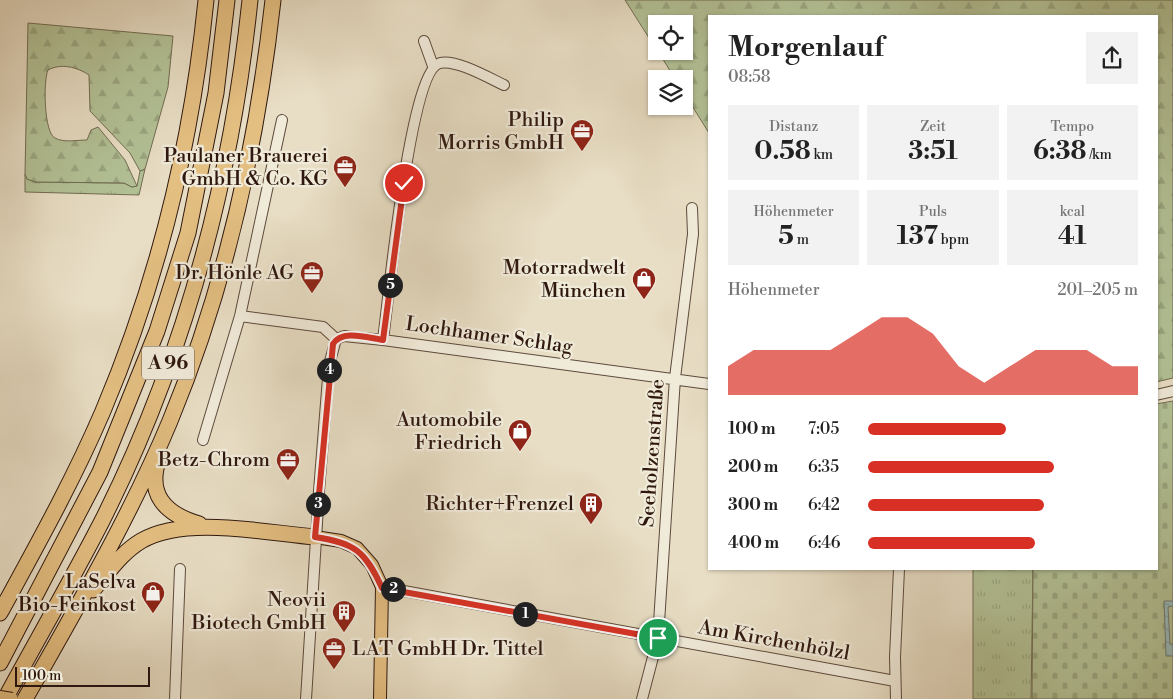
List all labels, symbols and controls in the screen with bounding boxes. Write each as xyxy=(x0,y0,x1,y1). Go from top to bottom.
map controls xyxy=(648,15,693,115)
button: locate xyxy=(648,15,693,60)
text: Morgenlauf xyxy=(728,30,884,65)
button: share xyxy=(1086,32,1138,84)
text: 08:58 xyxy=(728,67,771,87)
button: layers xyxy=(648,70,693,115)
place label: Philip Morris GmbH xyxy=(438,108,564,156)
office icon: Philip Morris GmbH xyxy=(569,118,595,152)
text: Distanz xyxy=(769,118,818,136)
text: Zeit xyxy=(920,118,946,136)
text: Tempo xyxy=(1050,118,1094,136)
text: 0.58 xyxy=(754,136,811,167)
text: 3:51 xyxy=(908,136,958,167)
text: 6:38 xyxy=(1033,136,1087,167)
place label: Paulaner Brauerei GmbH & Co. KG xyxy=(164,144,328,192)
text: km xyxy=(811,146,833,164)
text: /km xyxy=(1087,146,1112,164)
office icon: Paulaner Brauerei GmbH & Co. KG xyxy=(332,154,358,188)
pin xyxy=(383,162,425,204)
icon: check xyxy=(390,169,418,197)
text: Höhenmeter xyxy=(754,203,834,221)
text: Puls xyxy=(919,203,947,221)
text: kcal xyxy=(1060,203,1085,221)
text: 5 xyxy=(778,221,794,252)
text: 137 xyxy=(897,221,938,252)
text: 41 xyxy=(1058,221,1087,252)
text: m xyxy=(794,231,809,249)
text: bpm xyxy=(938,231,969,249)
place label: Motorradwelt München xyxy=(503,256,626,304)
office icon: Dr. Hönle AG xyxy=(299,260,325,294)
place label: Dr. Hönle AG xyxy=(175,261,294,286)
shop icon: Motorradwelt München xyxy=(631,266,657,300)
pin: 5 xyxy=(378,272,402,298)
text: 5 xyxy=(386,276,395,294)
text: Höhenmeter xyxy=(728,280,820,300)
text: 201–205 m xyxy=(1057,280,1138,300)
street label: Lochhamer Schlag xyxy=(404,312,575,360)
road number: A 96 xyxy=(142,346,194,379)
pin: 4 xyxy=(316,358,342,382)
text: 4 xyxy=(325,361,334,379)
street label: Seeholzenstraße xyxy=(635,378,671,528)
place label: Automobile Friedrich xyxy=(395,408,502,456)
shop icon: Automobile Friedrich xyxy=(507,418,533,452)
text: 100 m xyxy=(728,419,776,439)
text: 7:05 xyxy=(808,419,839,439)
office icon: Betz-Chrom xyxy=(275,447,301,481)
place label: Betz-Chrom xyxy=(157,448,270,473)
text: 200 m xyxy=(728,457,778,477)
text: 6:35 xyxy=(808,457,839,477)
building icon: Richter+Frenzel xyxy=(578,491,604,525)
pin: 3 xyxy=(306,492,330,516)
place label: Richter+Frenzel xyxy=(425,492,574,517)
text: 3 xyxy=(314,495,323,513)
text: 300 m xyxy=(728,495,778,515)
text: 6:42 xyxy=(808,495,840,515)
text: 400 m xyxy=(728,533,779,553)
text: 6:46 xyxy=(808,533,841,553)
place label: LaSelva Bio-Feinkost xyxy=(17,570,137,618)
pin: 2 xyxy=(380,576,406,602)
shop icon: LaSelva Bio-Feinkost xyxy=(140,580,166,614)
text: 2 xyxy=(389,580,398,598)
place label: Neovii Biotech GmbH xyxy=(191,588,326,636)
building icon: Neovii Biotech GmbH xyxy=(331,599,357,633)
pin: 1 xyxy=(512,602,538,626)
text: 1 xyxy=(522,605,529,623)
street label: Am Kirchenhölzl xyxy=(695,615,852,667)
pin xyxy=(637,617,679,659)
icon: arrive xyxy=(644,624,672,652)
office icon: LAT GmbH Dr. Tittel xyxy=(321,636,347,670)
place label: LAT GmbH Dr. Tittel xyxy=(352,637,544,662)
scale bar xyxy=(15,664,150,687)
text: 100 m xyxy=(22,667,61,685)

